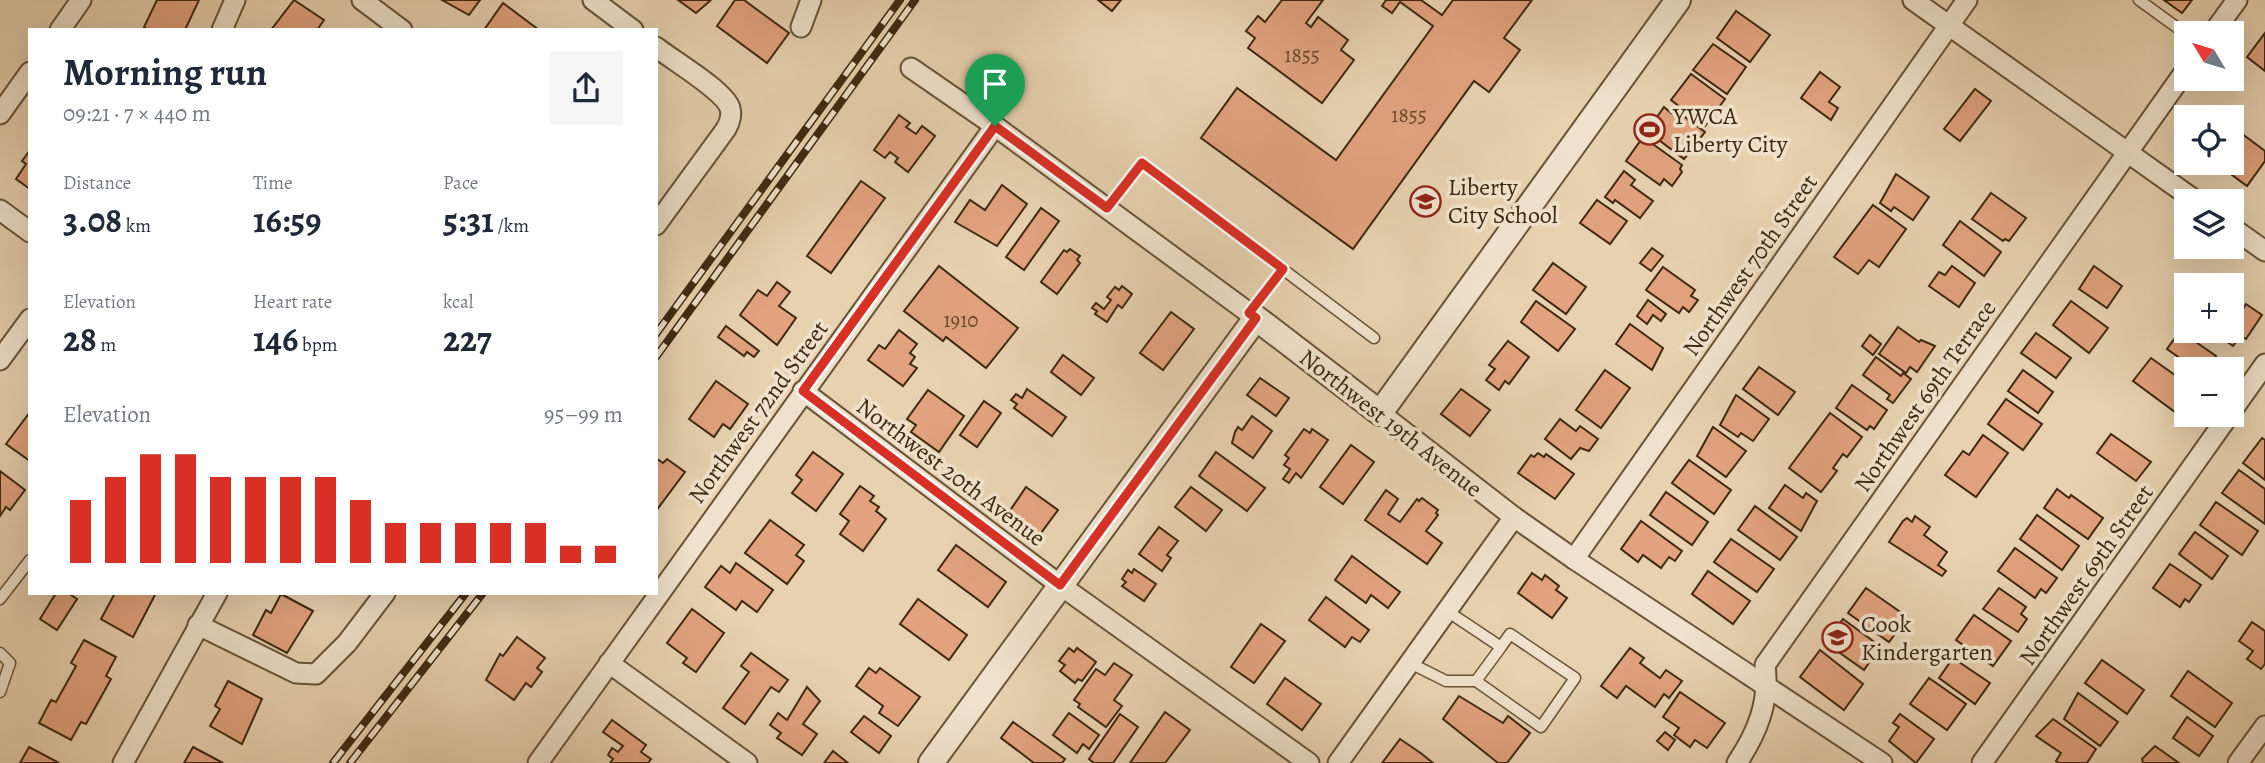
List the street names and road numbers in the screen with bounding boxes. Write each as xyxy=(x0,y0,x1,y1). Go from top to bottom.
street label: Northwest 70th Street xyxy=(1675,168,1825,362)
street label: Northwest 69th Terrace xyxy=(1847,294,2003,498)
street label: Northwest 72nd Street xyxy=(681,314,835,510)
street label: Northwest 19th Avenue xyxy=(1293,341,1489,505)
street label: Northwest 20th Avenue xyxy=(850,390,1052,554)
street label: Northwest 69th Street xyxy=(2011,478,2161,672)

